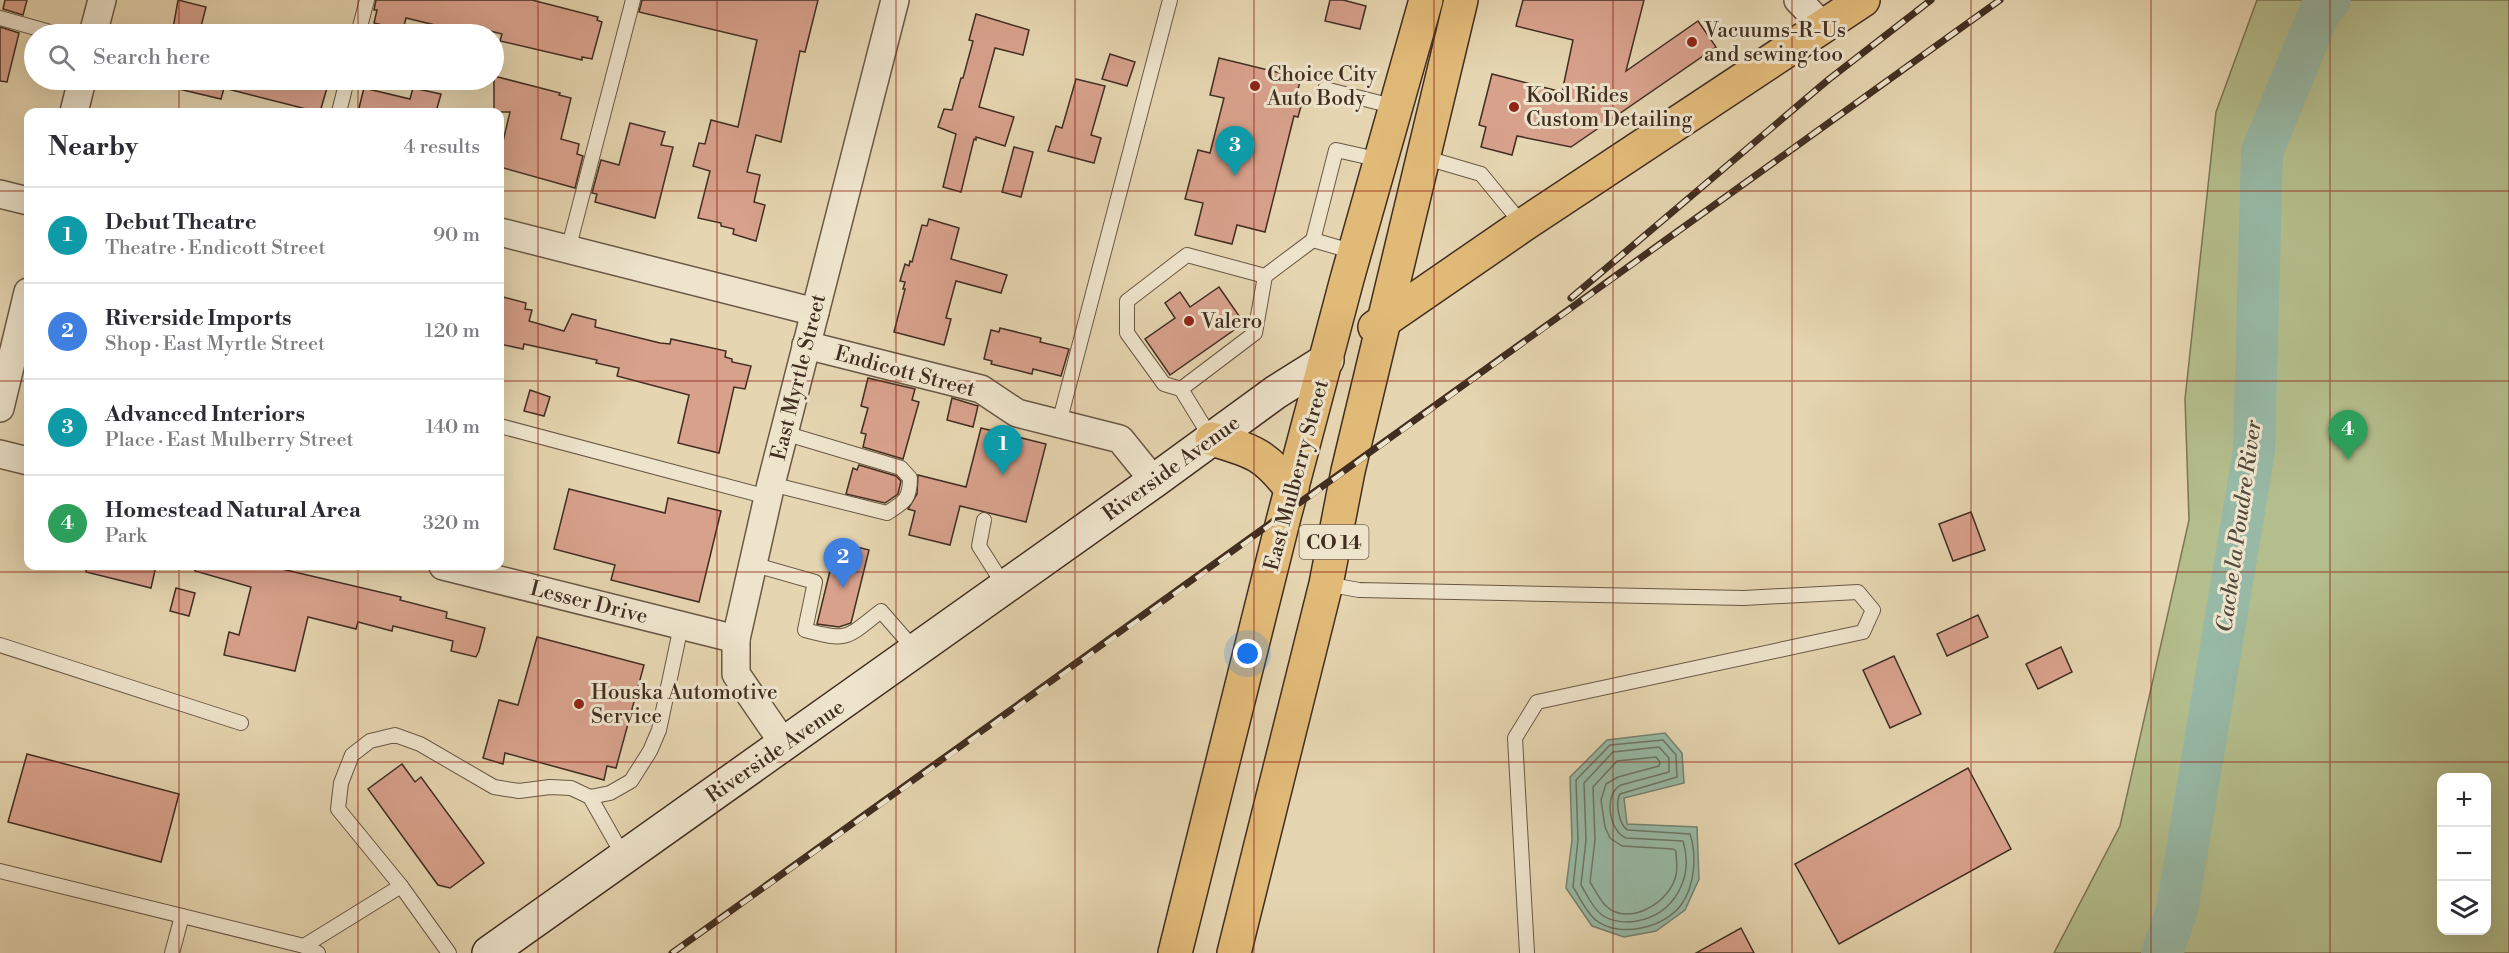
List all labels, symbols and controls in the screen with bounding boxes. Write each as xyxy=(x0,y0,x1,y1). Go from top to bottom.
place label: Vacuums-R-Us and sewing too xyxy=(1703,18,1846,68)
search box xyxy=(24,24,504,90)
marker: Vacuums-R-Us and sewing too xyxy=(1685,35,1699,49)
icon: search xyxy=(45,41,78,74)
text: Search here xyxy=(93,44,210,71)
place label: Choice City Auto Body xyxy=(1266,62,1378,112)
marker: Choice City Auto Body xyxy=(1248,79,1262,93)
place label: Kool Rides Custom Detailing xyxy=(1526,83,1692,133)
marker: Kool Rides Custom Detailing xyxy=(1507,100,1521,114)
pin: 3 xyxy=(1216,126,1254,176)
text: Nearby xyxy=(48,131,138,163)
text: 4 results xyxy=(403,135,480,160)
text: Debut Theatre xyxy=(105,209,257,236)
text: 1 xyxy=(63,223,72,248)
text: 90 m xyxy=(433,223,480,248)
text: Theatre · Endicott Street xyxy=(105,236,326,261)
street label: East Myrtle Street xyxy=(766,291,832,463)
text: Riverside Imports xyxy=(105,305,292,332)
place label: Valero xyxy=(1200,309,1262,335)
marker: Valero xyxy=(1182,314,1196,328)
text: 2 xyxy=(61,319,74,344)
text: 120 m xyxy=(425,319,480,344)
text: Shop · East Myrtle Street xyxy=(105,332,325,357)
street label: Endicott Street xyxy=(832,341,978,403)
street label: East Mulberry Street xyxy=(1259,376,1335,574)
text: Advanced Interiors xyxy=(105,401,305,428)
street label: Riverside Avenue xyxy=(1098,410,1245,527)
pin: 4 xyxy=(2328,410,2368,460)
text: 3 xyxy=(61,415,74,440)
text: 140 m xyxy=(425,415,480,440)
water label: Cache la Poudre River xyxy=(2211,418,2268,634)
pin: 1 xyxy=(984,426,1022,475)
text: Place · East Mulberry Street xyxy=(105,428,354,453)
text: Homestead Natural Area xyxy=(105,497,361,524)
text: 4 xyxy=(61,511,74,536)
text: 320 m xyxy=(423,511,480,536)
text: Park xyxy=(105,524,147,549)
road number: CO 14 xyxy=(1300,525,1368,559)
pin: 2 xyxy=(824,538,862,588)
street label: Lesser Drive xyxy=(527,576,650,630)
your location xyxy=(1233,639,1262,668)
place label: Houska Automotive Service xyxy=(591,680,778,730)
street label: Riverside Avenue xyxy=(701,694,850,809)
marker: Houska Automotive Service xyxy=(572,697,586,711)
map controls xyxy=(2437,773,2491,935)
button: + xyxy=(2437,773,2491,827)
button: − xyxy=(2437,827,2491,881)
button: layers xyxy=(2437,881,2491,935)

